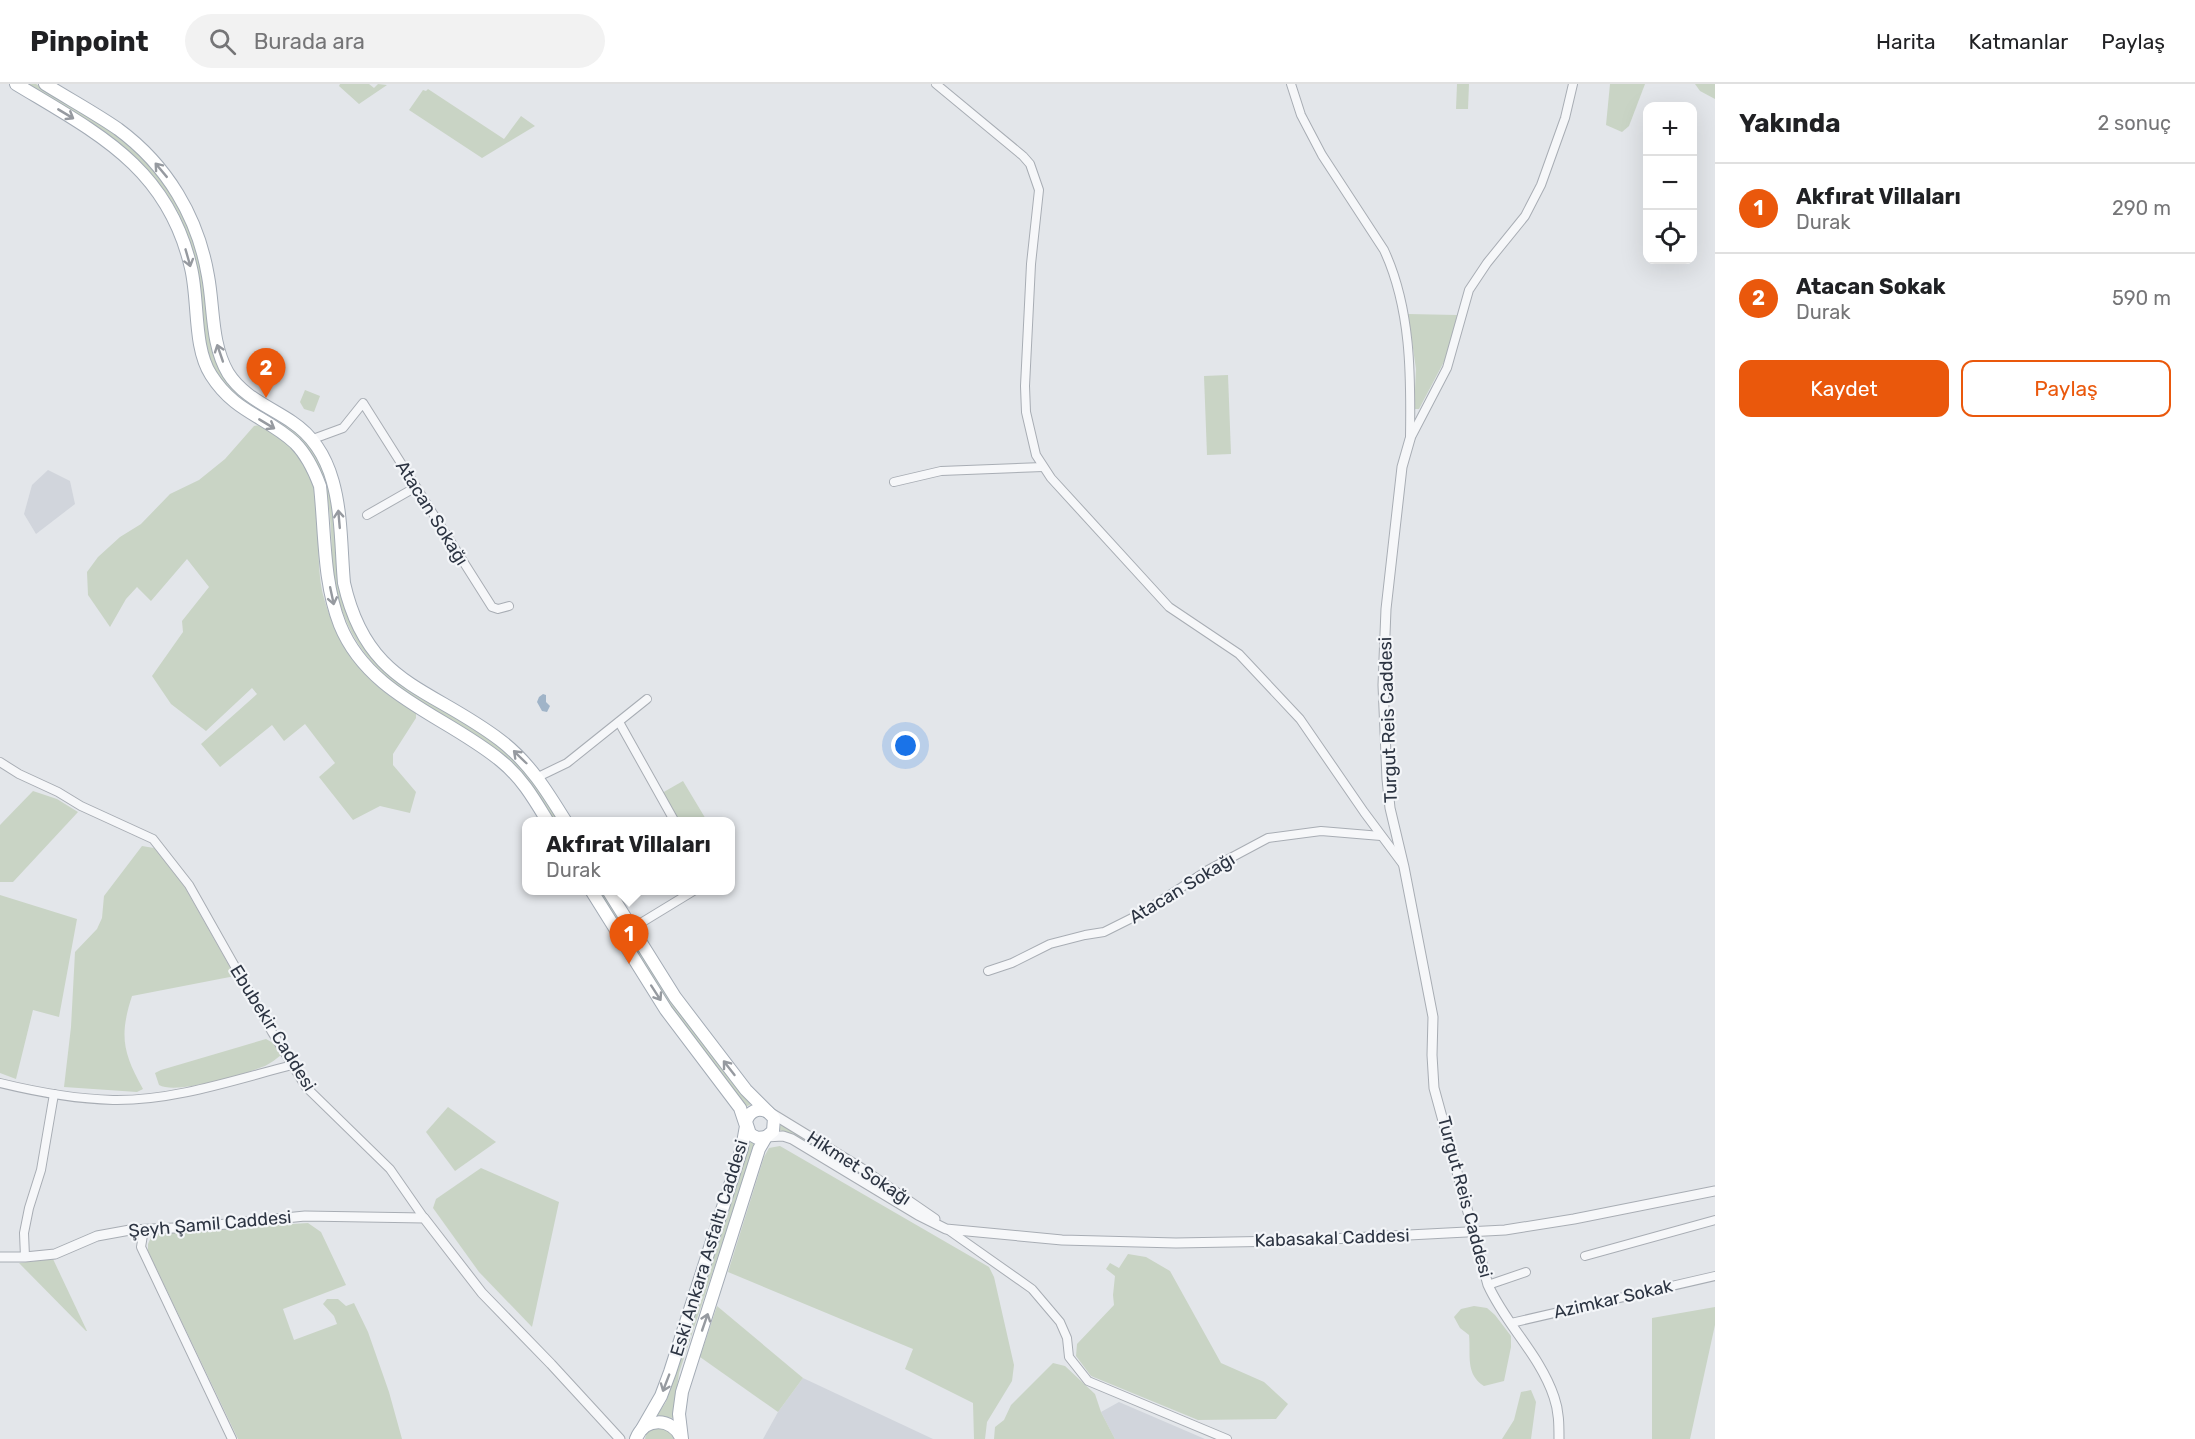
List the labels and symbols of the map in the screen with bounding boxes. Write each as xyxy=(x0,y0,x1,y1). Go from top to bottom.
one-way arrow xyxy=(57,109,74,121)
one-way arrow xyxy=(154,163,168,178)
one-way arrow xyxy=(183,248,194,267)
one-way arrow xyxy=(213,344,224,363)
pin: 2 xyxy=(246,348,286,398)
one-way arrow xyxy=(258,418,275,430)
street label: Atacan Sokağı xyxy=(391,457,473,569)
one-way arrow xyxy=(333,510,344,530)
one-way arrow xyxy=(326,586,338,605)
street label: Turgut Reis Caddesi xyxy=(1374,637,1402,803)
your location xyxy=(891,731,920,760)
one-way arrow xyxy=(512,750,527,765)
street label: Atacan Sokağı xyxy=(1125,848,1239,928)
pin: 1 xyxy=(610,914,648,964)
street label: Ebubekir Caddesi xyxy=(225,961,321,1095)
one-way arrow xyxy=(650,984,662,1001)
one-way arrow xyxy=(723,1061,736,1077)
street label: Turgut Reis Caddesi xyxy=(1433,1114,1497,1280)
street label: Hikmet Sokağı xyxy=(803,1126,915,1210)
street label: Eski Ankara Asfaltı Caddesi xyxy=(666,1137,752,1359)
street label: Şeyh Şamil Caddesi xyxy=(128,1206,292,1242)
street label: Kabasakal Caddesi xyxy=(1254,1224,1410,1252)
street label: Azimkar Sokak xyxy=(1551,1274,1675,1323)
one-way arrow xyxy=(700,1313,711,1331)
one-way arrow xyxy=(660,1373,671,1391)

